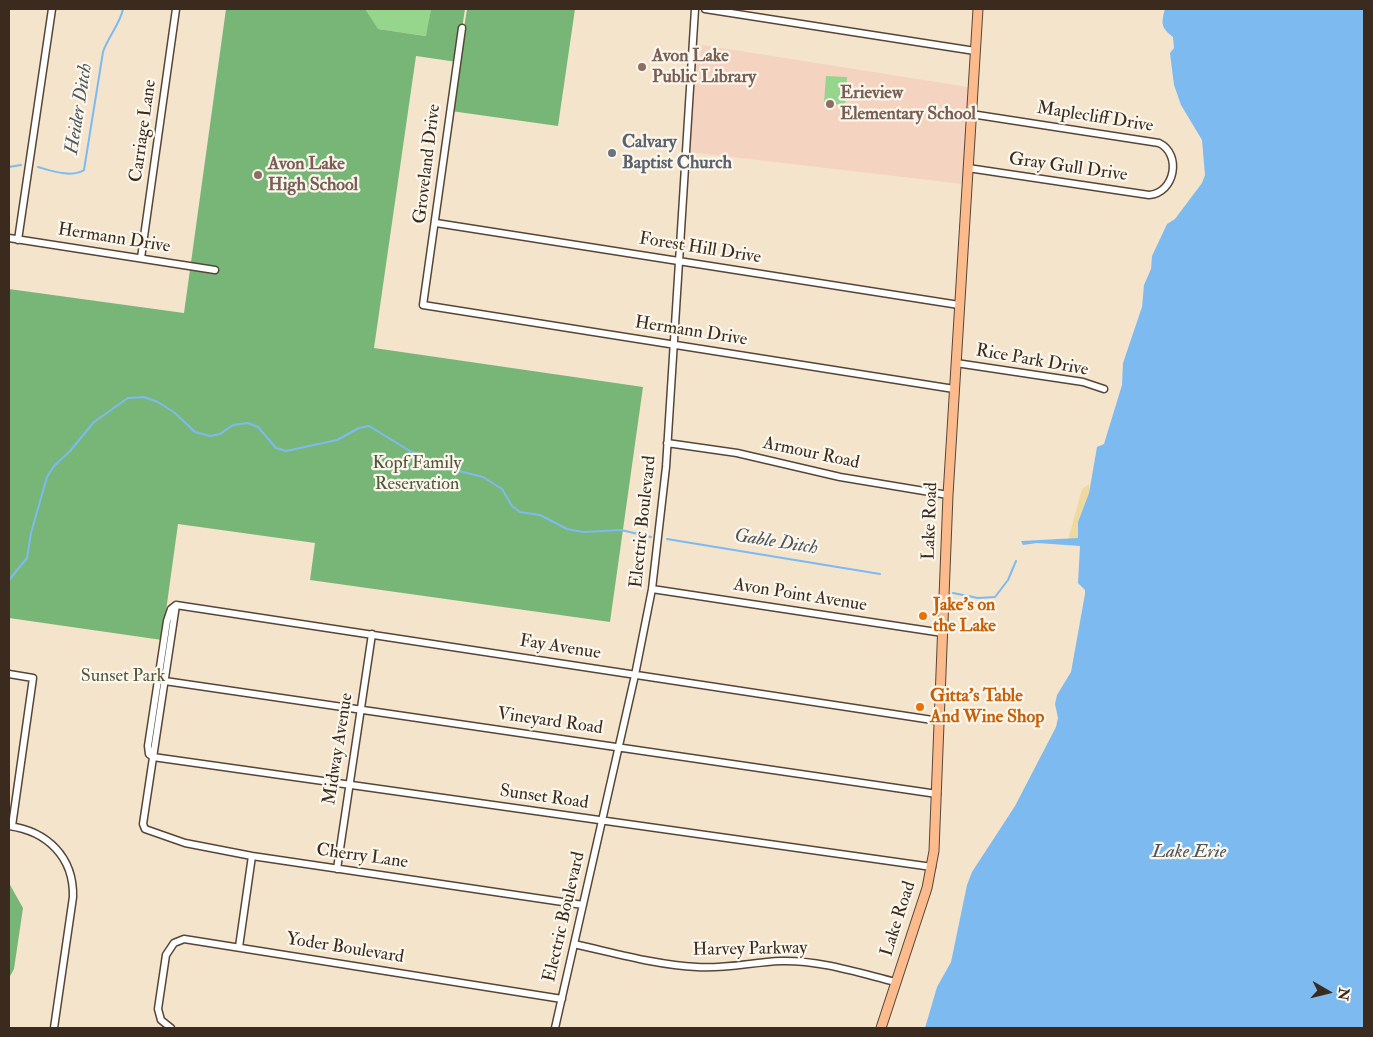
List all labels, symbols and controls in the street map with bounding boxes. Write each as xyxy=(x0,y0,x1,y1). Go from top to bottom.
place label: Avon Lake Public Library xyxy=(652,46,756,88)
marker: Avon Lake Public Library xyxy=(636,61,648,73)
water label: Heider Ditch xyxy=(62,62,98,156)
street label: Carriage Lane xyxy=(126,78,162,184)
place label: Erieview Elementary School xyxy=(840,83,976,126)
marker: Erieview Elementary School xyxy=(824,98,836,110)
street label: Maplecliff Drive xyxy=(1035,98,1155,138)
street label: Groveland Drive xyxy=(410,103,446,225)
place label: Calvary Baptist Church xyxy=(622,132,732,174)
marker: Calvary Baptist Church xyxy=(606,147,618,159)
street label: Gray Gull Drive xyxy=(1007,149,1129,187)
place label: Avon Lake High School xyxy=(268,154,358,196)
marker: Avon Lake High School xyxy=(252,169,264,181)
street label: Hermann Drive xyxy=(56,219,172,259)
street label: Forest Hill Drive xyxy=(637,229,763,269)
street label: Hermann Drive xyxy=(633,312,749,352)
street label: Rice Park Drive xyxy=(974,340,1090,382)
street label: Armour Road xyxy=(761,433,861,475)
park label: Kopf Family Reservation xyxy=(372,453,462,496)
street label: Electric Boulevard xyxy=(626,455,662,589)
street label: Lake Road xyxy=(919,482,943,560)
water label: Gable Ditch xyxy=(733,525,819,561)
street label: Avon Point Avenue xyxy=(732,575,868,617)
place label: Jake's on the Lake xyxy=(933,595,996,638)
marker: Jake's on the Lake xyxy=(917,610,929,622)
street label: Fay Avenue xyxy=(518,631,602,665)
park label: Sunset Park xyxy=(81,666,165,688)
place label: Gitta's Table And Wine Shop xyxy=(930,686,1044,729)
street label: Midway Avenue xyxy=(319,692,359,806)
marker: Gitta's Table And Wine Shop xyxy=(914,701,926,713)
street label: Vineyard Road xyxy=(496,704,604,740)
street label: Sunset Road xyxy=(498,781,590,815)
street label: Cherry Lane xyxy=(315,840,409,874)
water label: Lake Erie xyxy=(1152,842,1226,864)
street label: Electric Boulevard xyxy=(540,850,590,984)
street label: Lake Road xyxy=(877,879,921,959)
street label: Yoder Boulevard xyxy=(285,929,405,969)
street label: Harvey Parkway xyxy=(692,938,808,962)
north arrow xyxy=(1303,967,1353,1017)
text: N xyxy=(1334,987,1353,1002)

